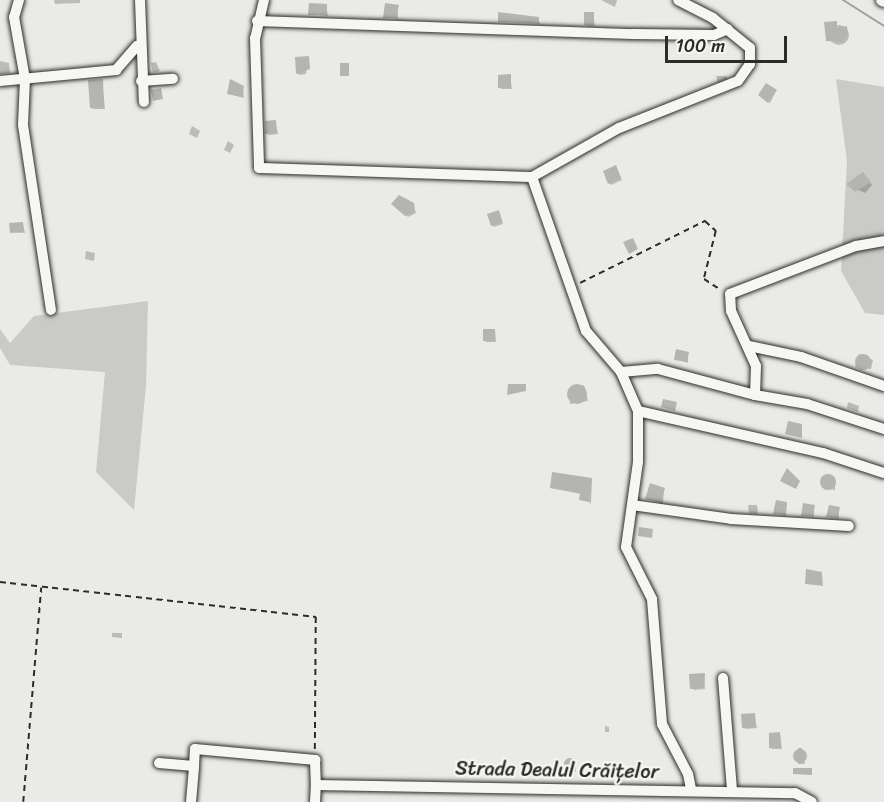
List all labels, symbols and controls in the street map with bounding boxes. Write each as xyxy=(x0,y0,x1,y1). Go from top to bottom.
scale bar xyxy=(668,24,790,62)
text: 100 m xyxy=(676,30,725,62)
street label: Strada Dealul Crăițelor xyxy=(455,756,659,784)

